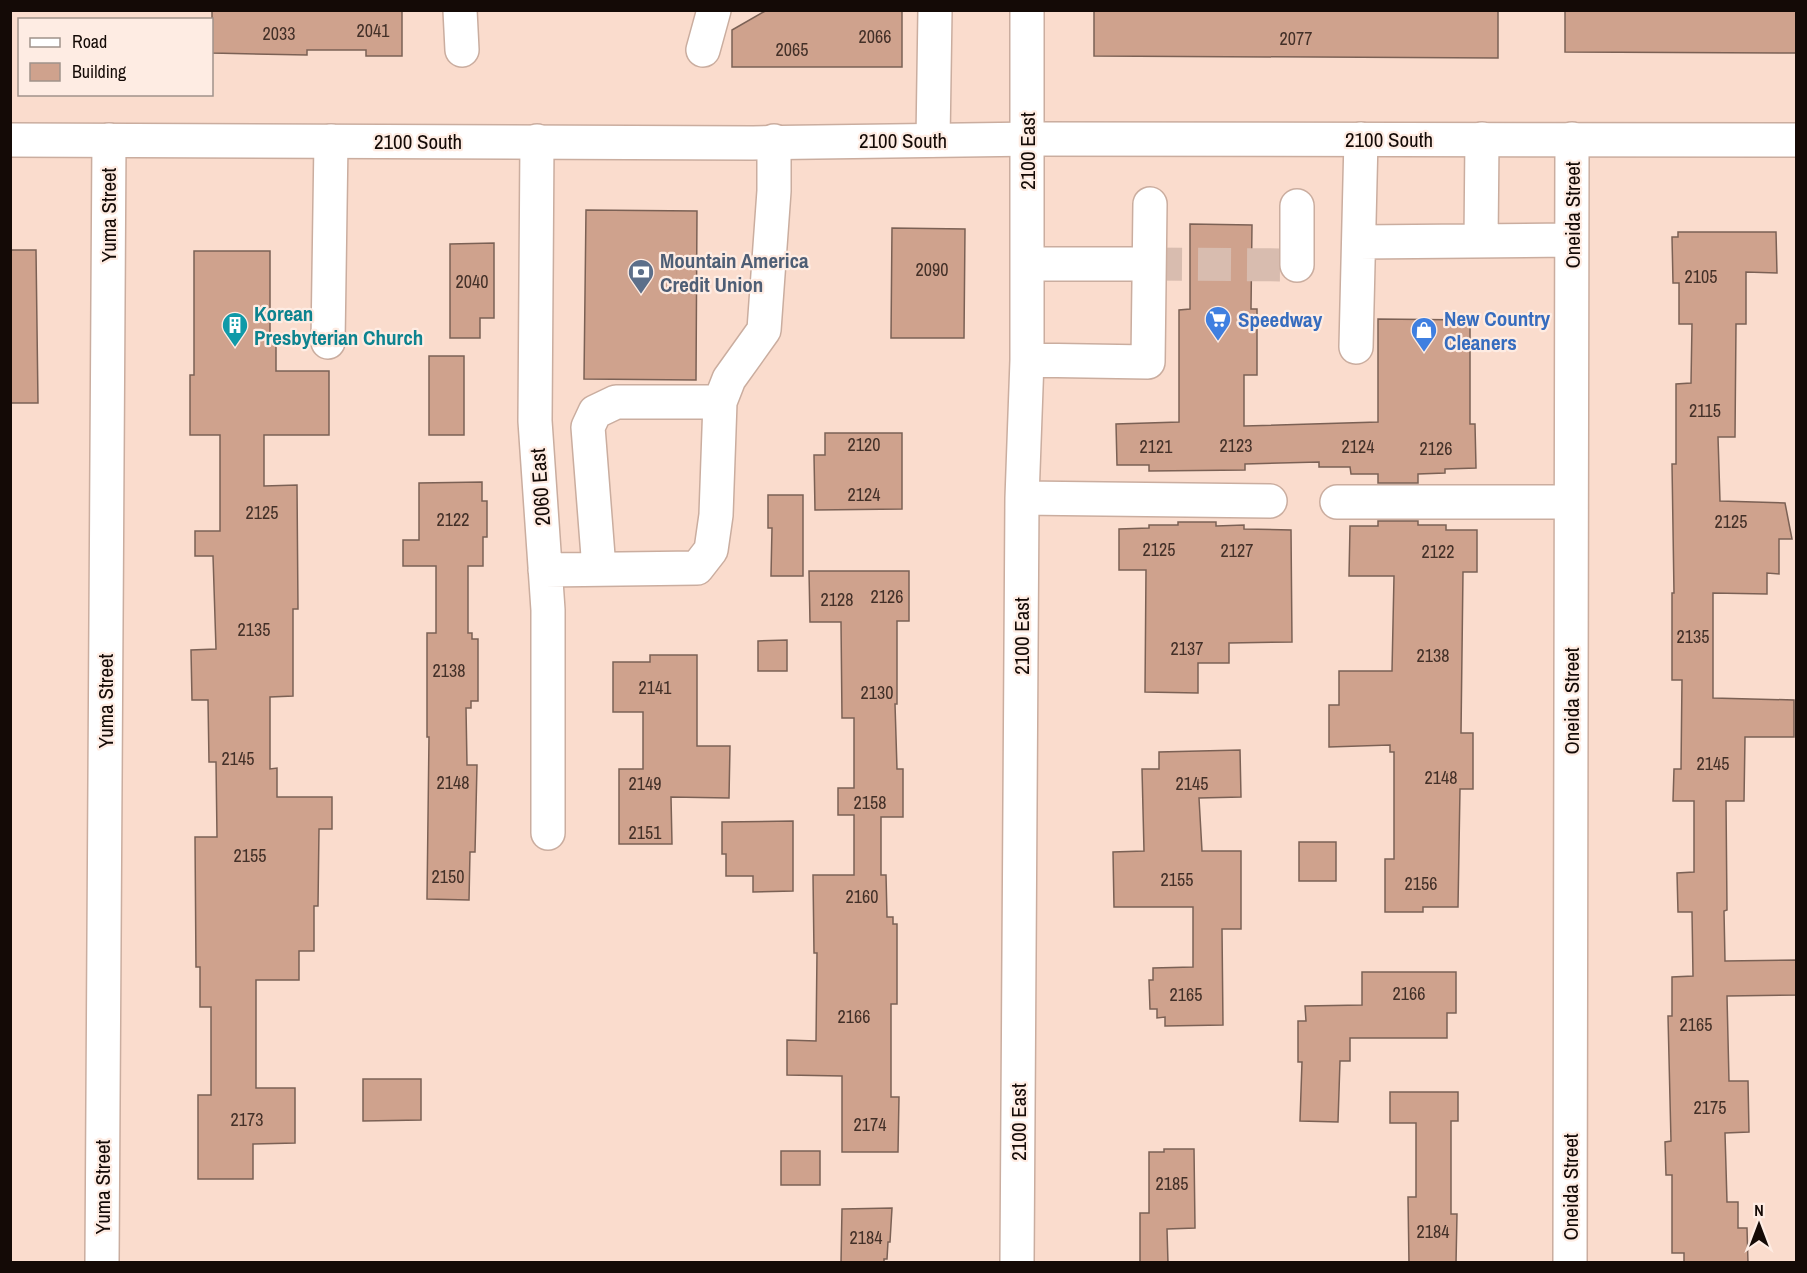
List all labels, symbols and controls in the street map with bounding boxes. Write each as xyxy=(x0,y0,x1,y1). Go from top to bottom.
legend xyxy=(18,18,213,96)
house number: 2041 xyxy=(357,18,390,43)
house number: 2033 xyxy=(263,21,295,46)
house number: 2066 xyxy=(859,24,891,49)
house number: 2077 xyxy=(1280,26,1312,51)
text: Road xyxy=(72,29,107,54)
house number: 2065 xyxy=(776,37,808,62)
text: Building xyxy=(72,59,127,84)
street label: 2100 East xyxy=(1013,112,1042,190)
street label: 2100 South xyxy=(1345,125,1433,154)
street label: 2100 South xyxy=(859,126,947,155)
street label: 2100 South xyxy=(374,127,462,156)
street label: Oneida Street xyxy=(1558,161,1587,269)
street label: Yuma Street xyxy=(94,167,123,262)
place label: Mountain America Credit Union xyxy=(660,246,809,299)
bank icon: Mountain America Credit Union xyxy=(626,257,656,295)
house number: 2090 xyxy=(916,257,948,282)
house number: 2105 xyxy=(1685,264,1717,289)
house number: 2040 xyxy=(456,269,488,294)
place label: Korean Presbyterian Church xyxy=(254,299,423,352)
supermarket icon: Speedway xyxy=(1203,304,1233,342)
place label: New Country Cleaners xyxy=(1444,304,1551,357)
place label: Speedway xyxy=(1238,305,1323,334)
building icon: Korean Presbyterian Church xyxy=(220,310,250,348)
shop icon: New Country Cleaners xyxy=(1409,315,1439,353)
house number: 2115 xyxy=(1689,398,1721,423)
house number: 2120 xyxy=(848,432,880,457)
house number: 2123 xyxy=(1220,433,1252,458)
house number: 2121 xyxy=(1140,434,1173,459)
house number: 2124 xyxy=(1342,434,1374,459)
house number: 2126 xyxy=(1420,436,1452,461)
street label: 2060 East xyxy=(523,447,557,527)
house number: 2124 xyxy=(848,482,880,507)
house number: 2125 xyxy=(246,500,278,525)
house number: 2122 xyxy=(437,507,469,532)
house number: 2125 xyxy=(1715,509,1747,534)
house number: 2125 xyxy=(1143,537,1175,562)
house number: 2127 xyxy=(1221,538,1253,563)
house number: 2122 xyxy=(1422,539,1454,564)
house number: 2126 xyxy=(871,584,903,609)
house number: 2128 xyxy=(821,587,853,612)
street label: 2100 East xyxy=(1007,597,1036,675)
house number: 2135 xyxy=(238,617,270,642)
house number: 2135 xyxy=(1677,624,1709,649)
house number: 2137 xyxy=(1171,636,1203,661)
house number: 2138 xyxy=(1417,643,1449,668)
street label: Oneida Street xyxy=(1557,647,1586,755)
street label: Yuma Street xyxy=(91,653,120,748)
house number: 2138 xyxy=(433,658,465,683)
house number: 2141 xyxy=(639,675,672,700)
house number: 2130 xyxy=(861,680,893,705)
house number: 2145 xyxy=(222,746,254,771)
house number: 2145 xyxy=(1697,751,1729,776)
house number: 2148 xyxy=(1425,765,1457,790)
house number: 2148 xyxy=(437,770,469,795)
house number: 2149 xyxy=(629,771,661,796)
house number: 2145 xyxy=(1176,771,1208,796)
house number: 2158 xyxy=(854,790,886,815)
house number: 2151 xyxy=(629,820,662,845)
house number: 2155 xyxy=(234,843,266,868)
house number: 2150 xyxy=(432,864,464,889)
house number: 2155 xyxy=(1161,867,1193,892)
house number: 2156 xyxy=(1405,871,1437,896)
house number: 2160 xyxy=(846,884,878,909)
house number: 2166 xyxy=(1393,981,1425,1006)
house number: 2165 xyxy=(1170,982,1202,1007)
house number: 2166 xyxy=(838,1004,870,1029)
house number: 2165 xyxy=(1680,1012,1712,1037)
street label: 2100 East xyxy=(1004,1083,1033,1161)
house number: 2175 xyxy=(1694,1095,1726,1120)
house number: 2173 xyxy=(231,1107,263,1132)
house number: 2174 xyxy=(854,1112,886,1137)
street label: Oneida Street xyxy=(1556,1133,1585,1241)
street label: Yuma Street xyxy=(88,1139,117,1234)
house number: 2185 xyxy=(1156,1171,1188,1196)
north arrow xyxy=(1729,1195,1789,1255)
text: N xyxy=(1754,1199,1764,1221)
house number: 2184 xyxy=(1417,1219,1449,1244)
house number: 2184 xyxy=(850,1225,882,1250)

